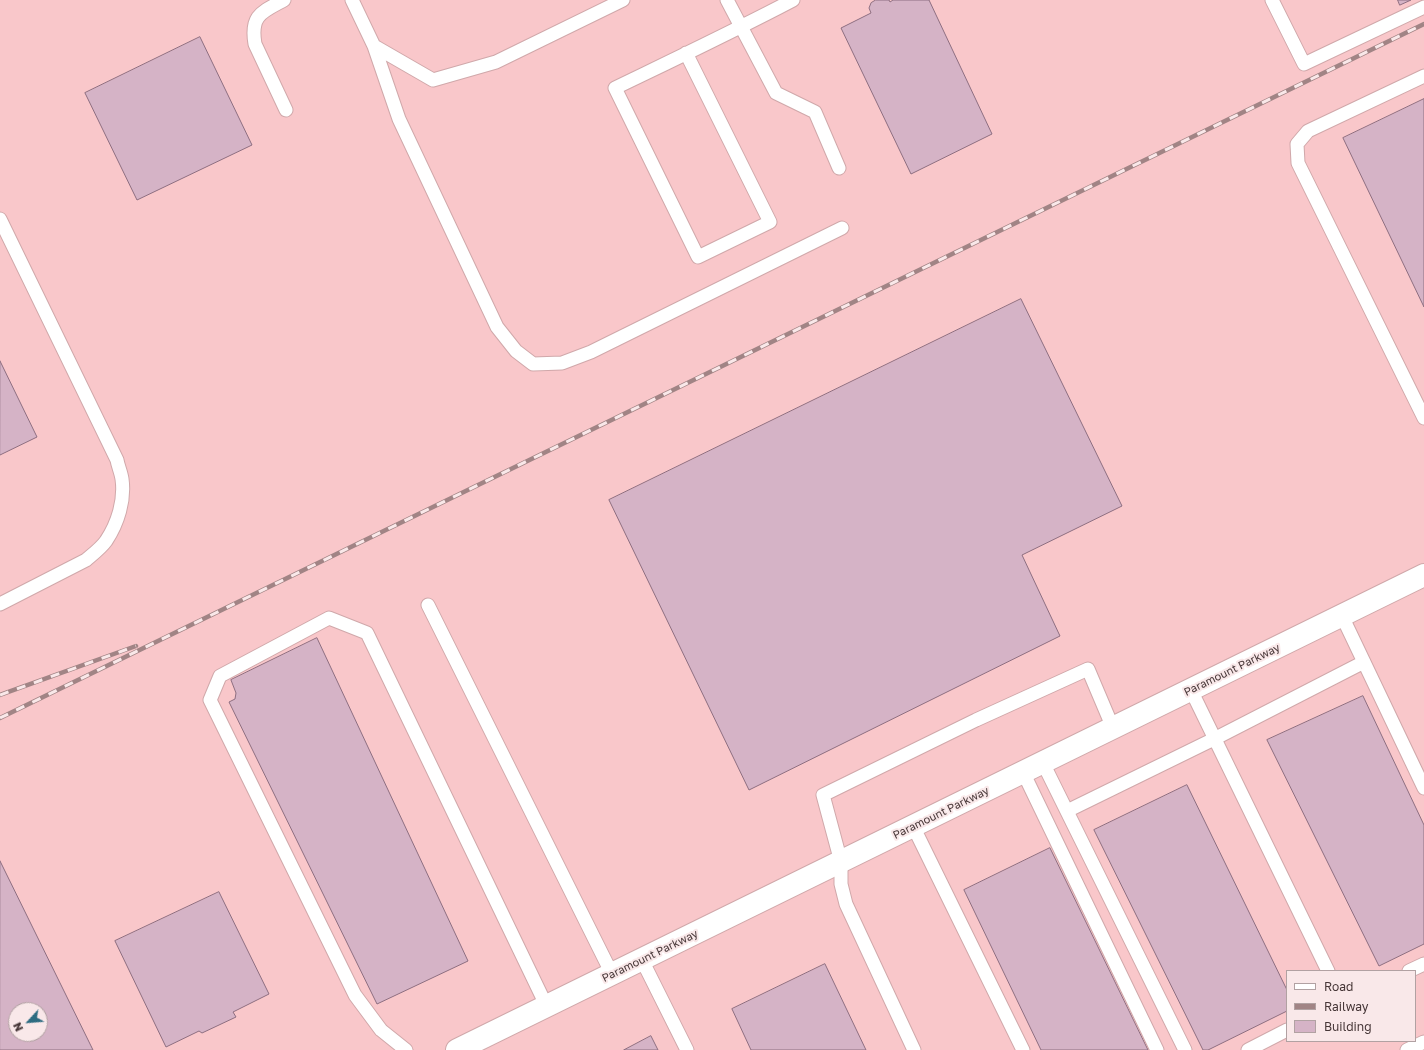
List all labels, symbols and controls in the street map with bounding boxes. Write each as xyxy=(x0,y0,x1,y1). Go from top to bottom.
street label: Paramount Parkway xyxy=(1182,641,1282,699)
street label: Paramount Parkway xyxy=(891,784,991,842)
street label: Paramount Parkway xyxy=(600,927,700,985)
legend xyxy=(1286,970,1416,1042)
text: Road xyxy=(1324,979,1353,994)
text: Railway xyxy=(1324,999,1369,1014)
north arrow xyxy=(8,1002,48,1042)
text: Building xyxy=(1324,1019,1372,1034)
text: N xyxy=(10,1020,25,1034)

